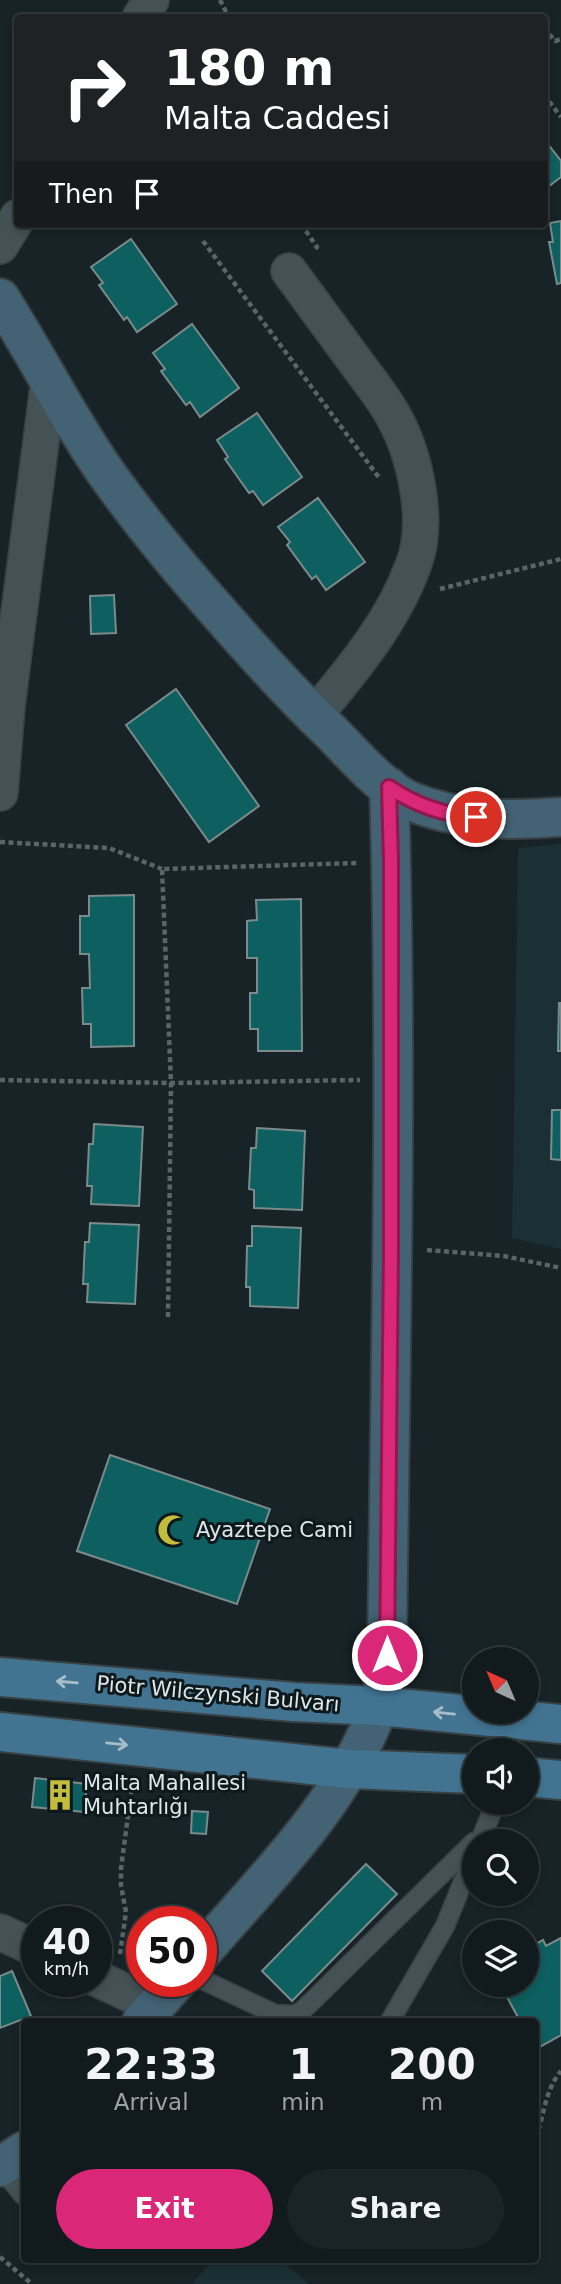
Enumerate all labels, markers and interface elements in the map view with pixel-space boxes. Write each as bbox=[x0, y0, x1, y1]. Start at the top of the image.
text: 180 m bbox=[164, 40, 334, 97]
icon: right bbox=[49, 42, 140, 133]
text: Malta Caddesi bbox=[164, 99, 390, 137]
icon: arrive bbox=[128, 175, 166, 213]
text: Then bbox=[49, 179, 114, 209]
pin bbox=[446, 787, 506, 847]
icon: arrive bbox=[457, 798, 495, 836]
mosque icon: Ayaztepe Cami bbox=[156, 1513, 190, 1547]
place label: Ayaztepe Cami bbox=[196, 1518, 353, 1542]
position arrow bbox=[350, 1618, 424, 1692]
north arrow bbox=[462, 1647, 539, 1724]
map controls bbox=[462, 1647, 539, 1997]
street label: Piotr Wilczynski Bulvarı bbox=[96, 1671, 340, 1717]
one-way arrow bbox=[56, 1675, 78, 1688]
one-way arrow bbox=[434, 1706, 456, 1719]
one-way arrow bbox=[105, 1738, 127, 1751]
button: sound bbox=[462, 1738, 539, 1815]
place label: Malta Mahallesi Muhtarlığı bbox=[83, 1771, 246, 1819]
building icon: Malta Mahallesi Muhtarlığı bbox=[43, 1778, 77, 1812]
button: search bbox=[462, 1829, 539, 1906]
speed limit sign: 50 bbox=[126, 1906, 217, 1997]
button: layers bbox=[462, 1920, 539, 1997]
text: 40 bbox=[42, 1922, 91, 1962]
text: km/h bbox=[44, 1958, 89, 1979]
text: 22:33 bbox=[84, 2040, 218, 2089]
text: 1 bbox=[288, 2040, 318, 2089]
text: 200 bbox=[388, 2040, 476, 2089]
text: Arrival bbox=[114, 2089, 189, 2115]
text: min bbox=[281, 2089, 325, 2115]
text: m bbox=[421, 2089, 443, 2115]
button: Exit bbox=[56, 2169, 273, 2249]
button: Share bbox=[287, 2169, 504, 2249]

